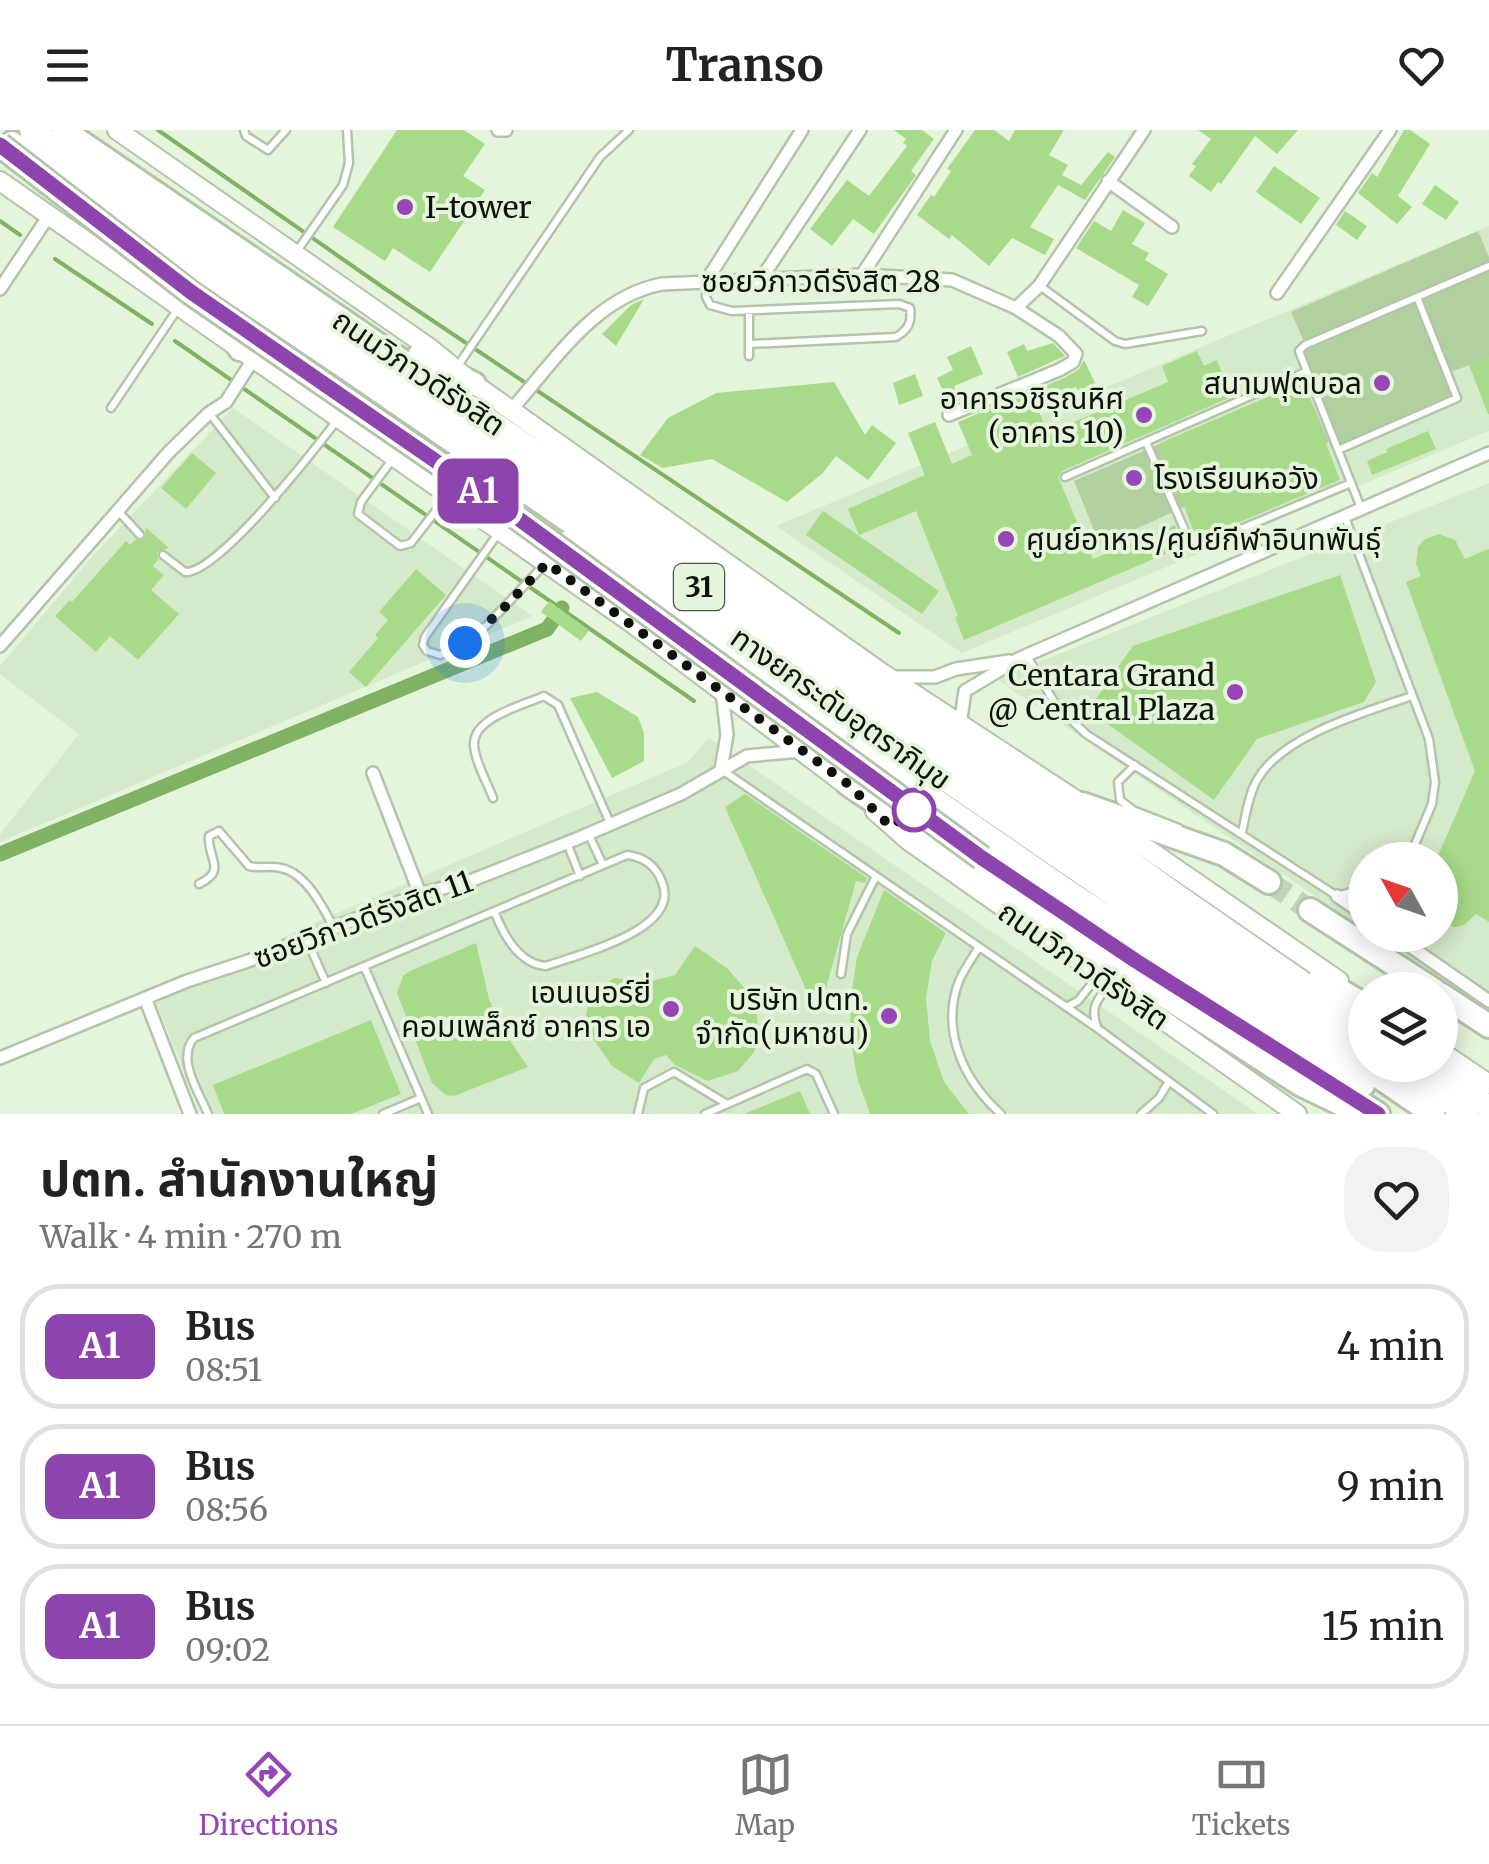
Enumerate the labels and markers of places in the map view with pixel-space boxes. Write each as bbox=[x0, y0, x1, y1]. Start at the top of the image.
place label: I-tower bbox=[425, 188, 532, 226]
marker: I-tower bbox=[394, 196, 416, 218]
place label: สนามฟุตบอล bbox=[1204, 364, 1362, 402]
marker: สนามฟุตบอล bbox=[1371, 372, 1393, 394]
place label: อาคารวชิรุณหิศ (อาคาร 10) bbox=[940, 379, 1124, 451]
marker: อาคารวชิรุณหิศ (อาคาร 10) bbox=[1133, 404, 1155, 426]
place label: โรงเรียนหอวัง bbox=[1154, 459, 1319, 497]
marker: โรงเรียนหอวัง bbox=[1123, 467, 1145, 489]
place label: ศูนย์อาหาร/ศูนย์กีฬาอินทพันธุ์ bbox=[1026, 520, 1382, 558]
marker: ศูนย์อาหาร/ศูนย์กีฬาอินทพันธุ์ bbox=[995, 528, 1017, 550]
place label: Centara Grand @ Central Plaza bbox=[988, 656, 1215, 728]
marker: Centara Grand @ Central Plaza bbox=[1224, 681, 1246, 703]
unlabelled marker bbox=[893, 789, 935, 831]
place label: เอนเนอร์ยี่ คอมเพล็กซ์ อาคาร เอ bbox=[401, 972, 651, 1045]
place label: บริษัท ปตท. จำกัด(มหาชน) bbox=[695, 980, 869, 1052]
marker: เอนเนอร์ยี่ คอมเพล็กซ์ อาคาร เอ bbox=[660, 998, 682, 1020]
marker: บริษัท ปตท. จำกัด(มหาชน) bbox=[878, 1005, 900, 1027]

